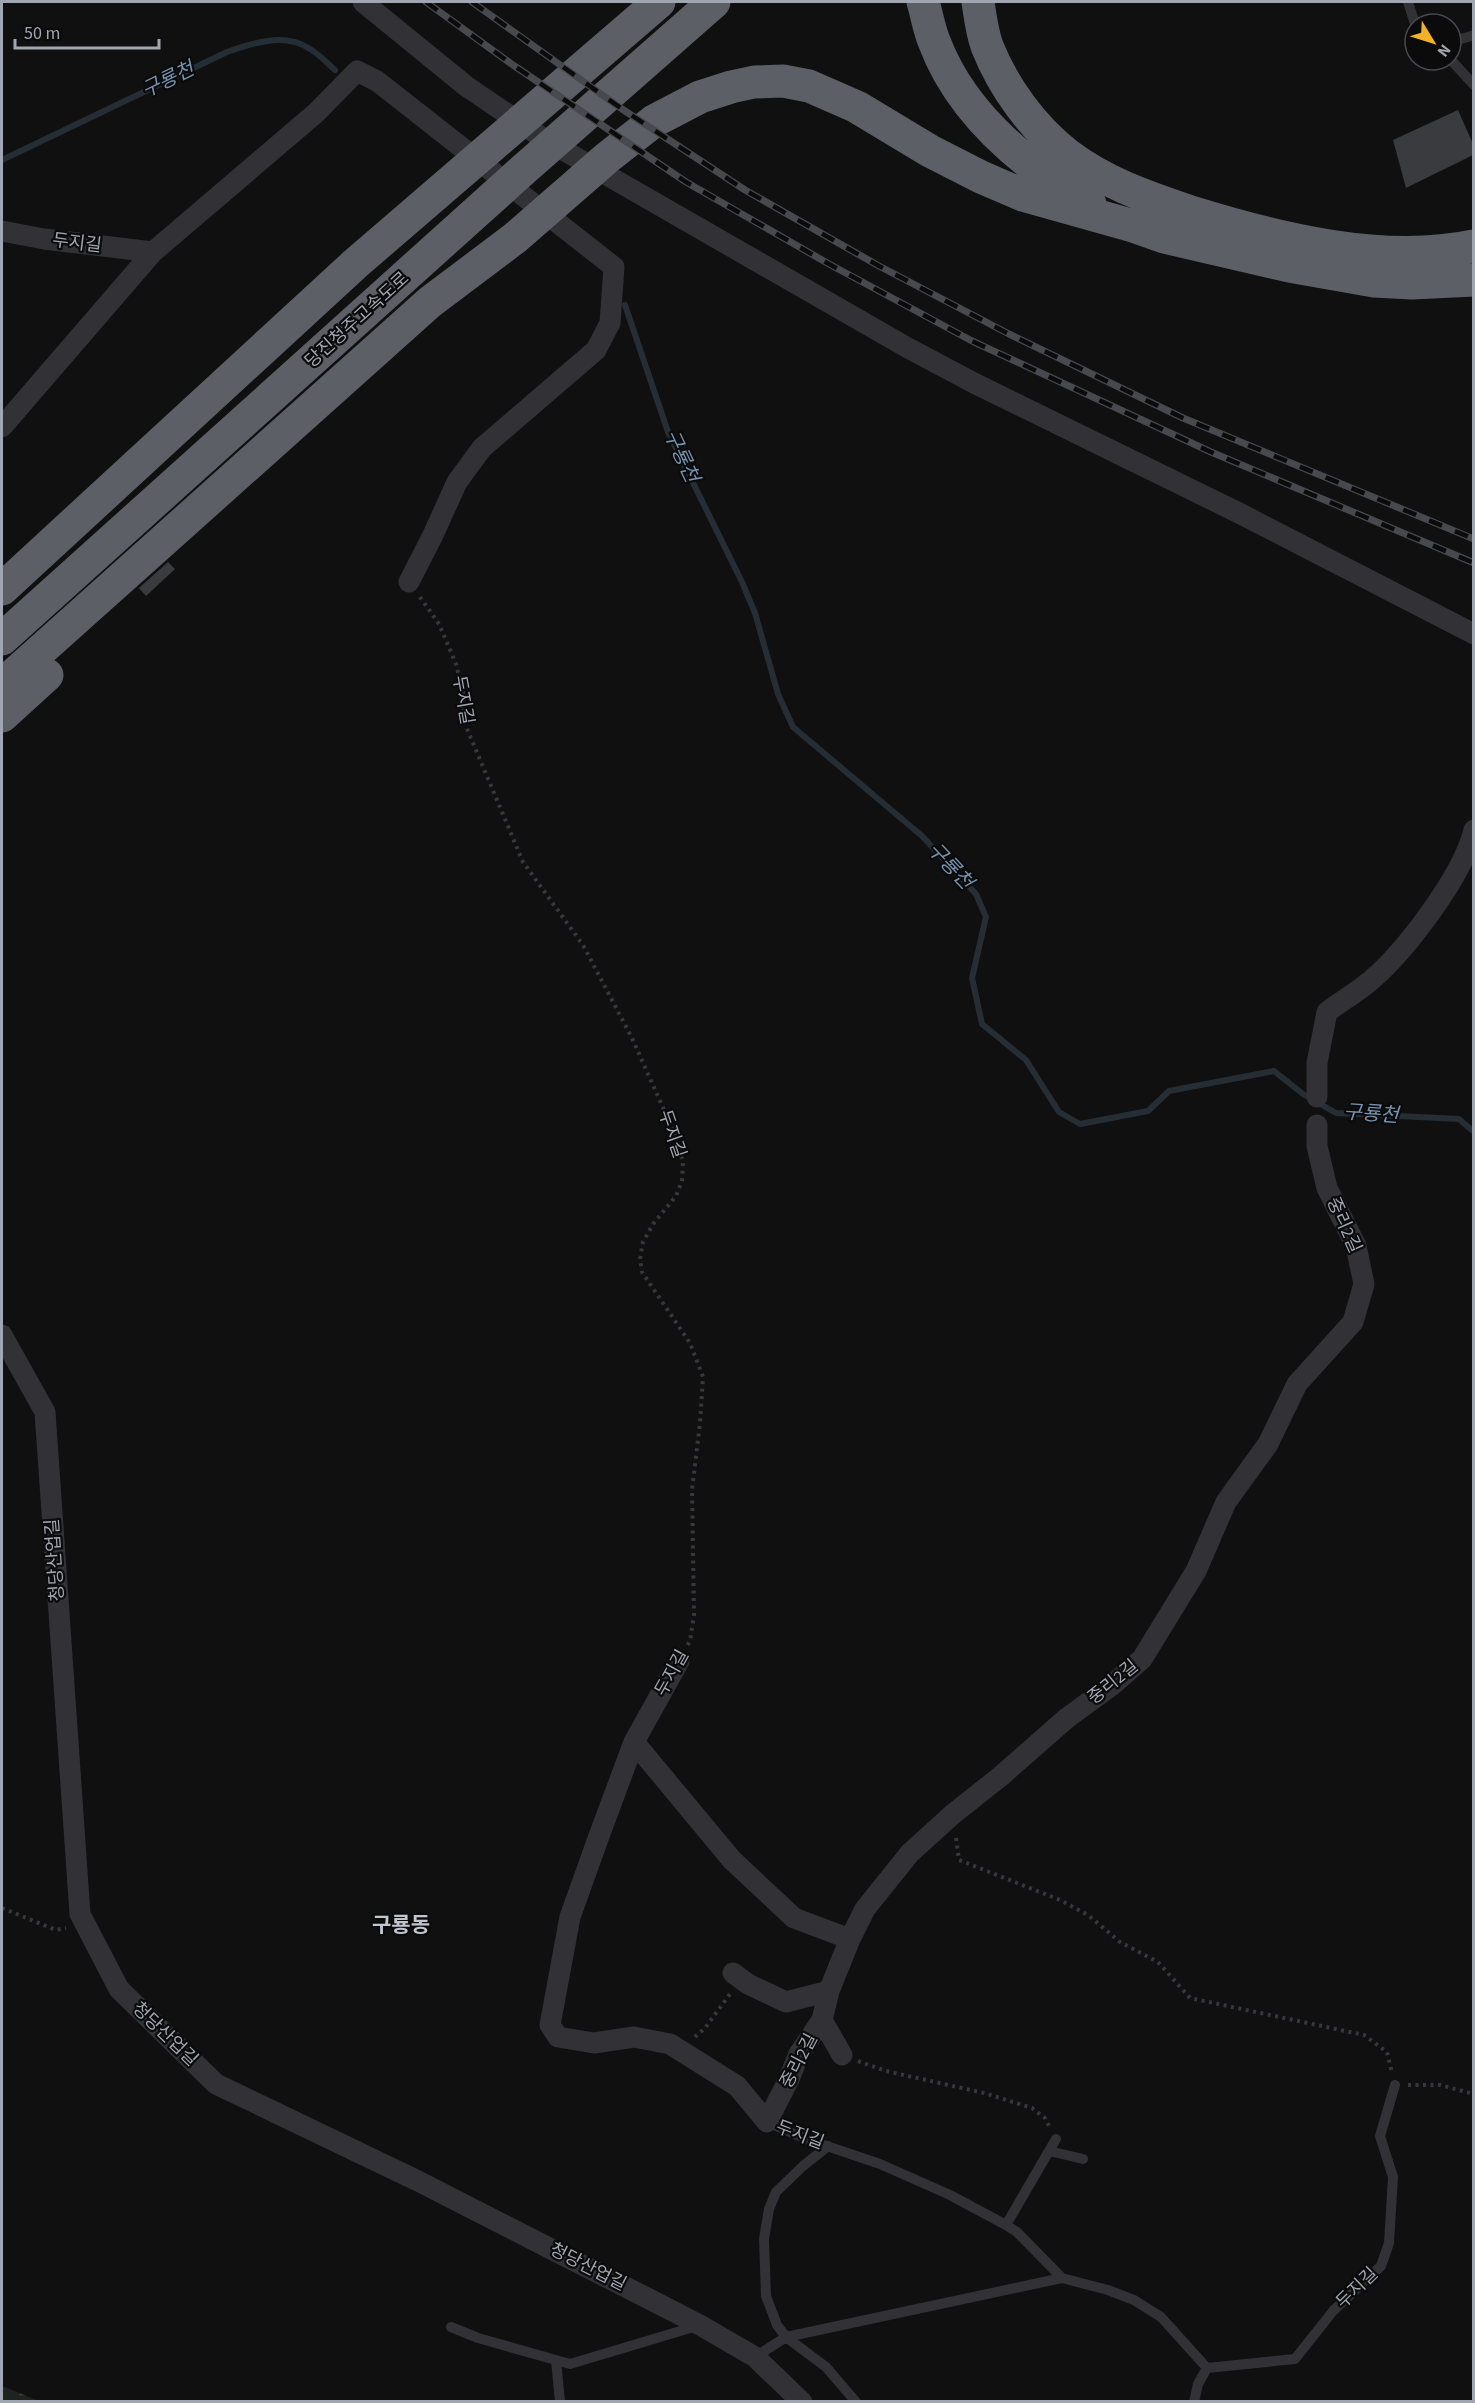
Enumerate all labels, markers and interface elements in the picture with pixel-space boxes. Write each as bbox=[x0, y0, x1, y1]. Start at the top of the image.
scale bar bbox=[15, 12, 159, 50]
north arrow bbox=[1403, 12, 1463, 72]
text: 50 m bbox=[24, 21, 60, 46]
text: N bbox=[1432, 40, 1456, 62]
water label: 구룡천 bbox=[137, 54, 201, 105]
street label: 두지길 bbox=[51, 228, 103, 258]
street label: 당진청주고속도로 bbox=[299, 266, 415, 374]
water label: 구룡천 bbox=[657, 425, 706, 489]
street label: 두지길 bbox=[446, 673, 480, 727]
water label: 구룡천 bbox=[921, 836, 981, 898]
water label: 구룡천 bbox=[1342, 1098, 1402, 1130]
street label: 두지길 bbox=[652, 1106, 692, 1162]
street label: 중리2길 bbox=[1321, 1193, 1367, 1257]
street label: 청당산업길 bbox=[40, 1518, 70, 1602]
street label: 두지길 bbox=[649, 1645, 695, 1701]
street label: 중리2길 bbox=[1082, 1654, 1144, 1710]
district label: 구룡동 bbox=[372, 1910, 430, 1940]
street label: 청당산업길 bbox=[127, 1996, 203, 2072]
street label: 중리2길 bbox=[774, 2029, 824, 2093]
street label: 두지길 bbox=[772, 2114, 828, 2156]
street label: 청당산업길 bbox=[545, 2237, 631, 2297]
street label: 두지길 bbox=[1330, 2262, 1384, 2314]

